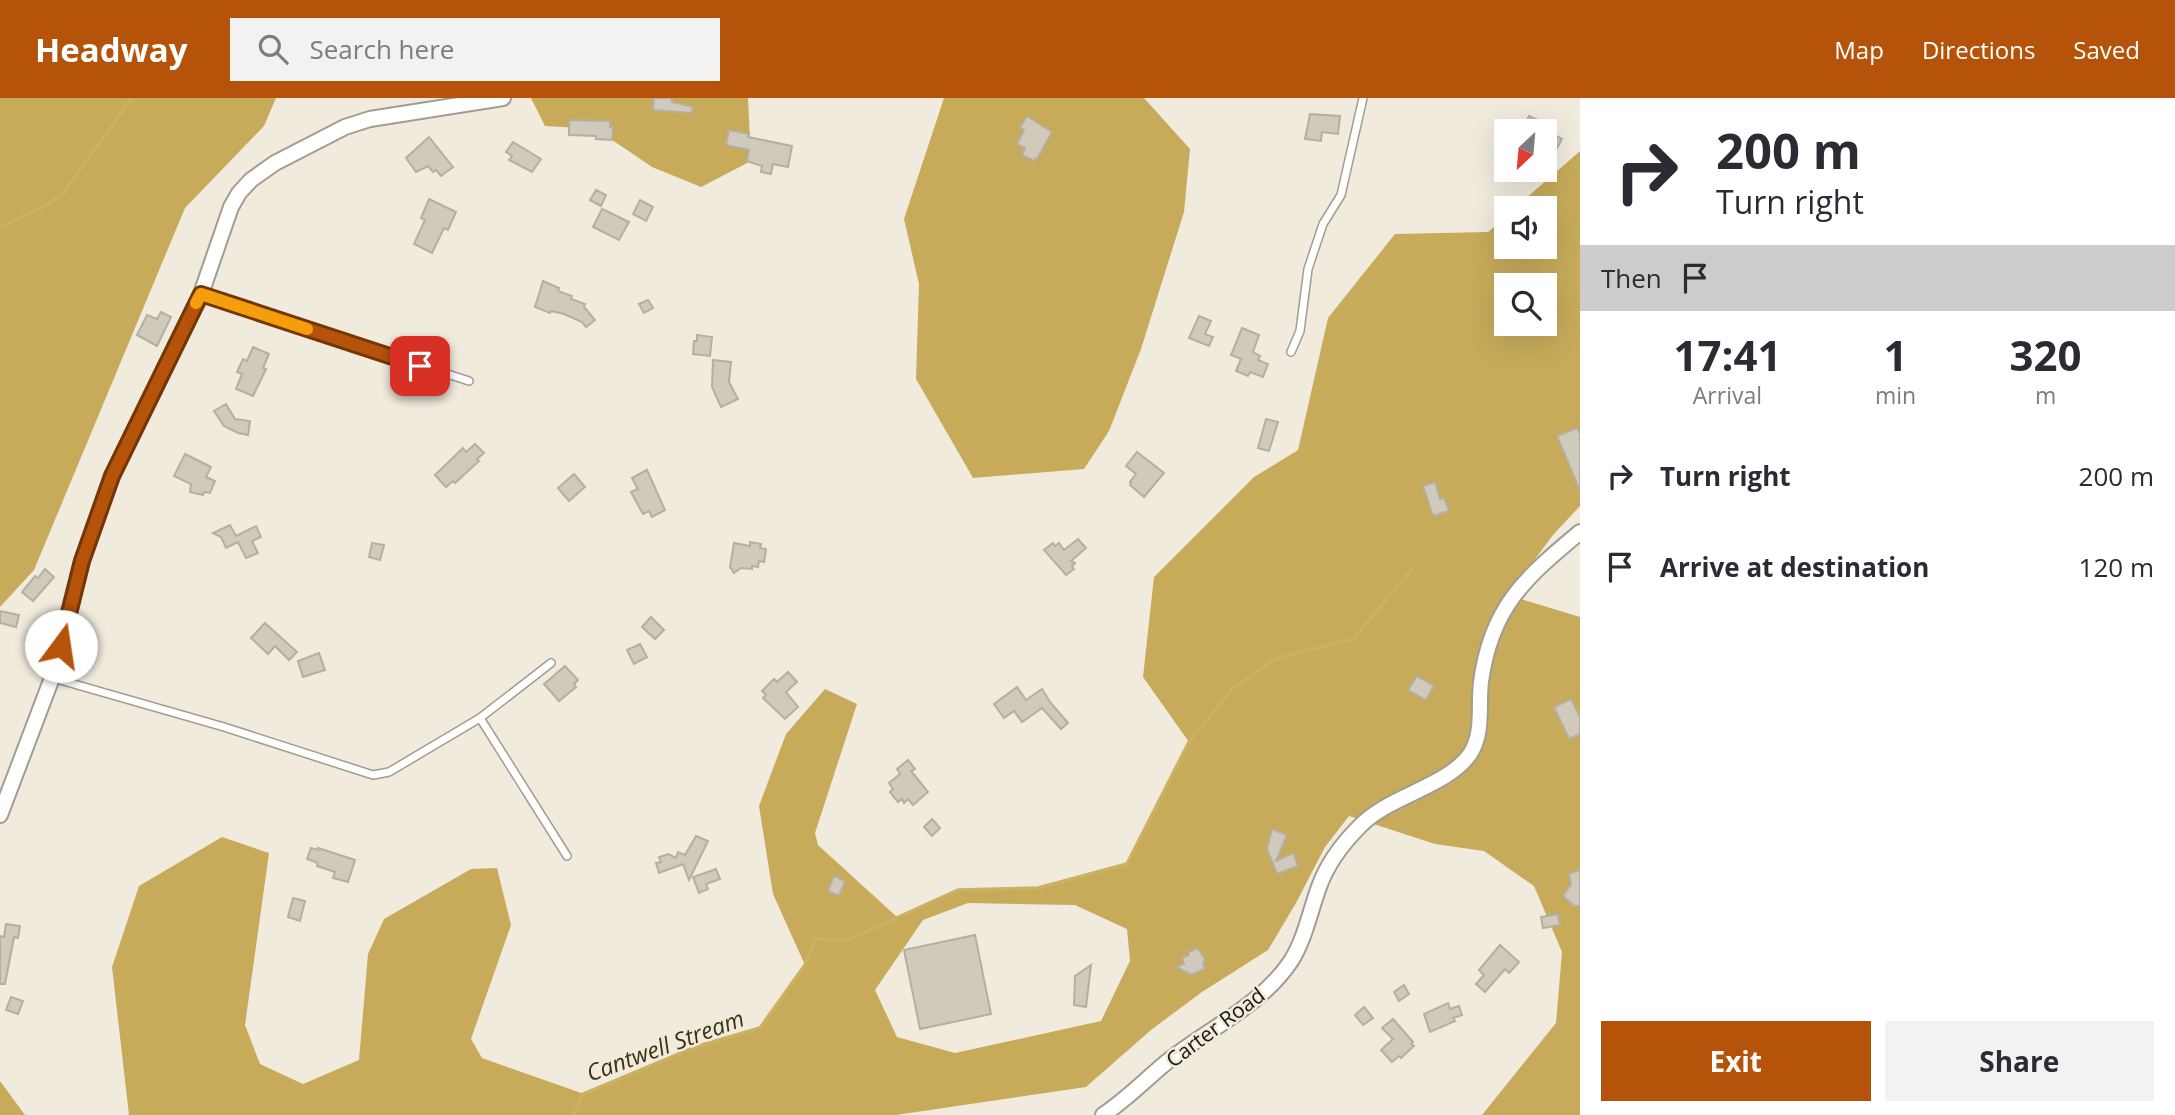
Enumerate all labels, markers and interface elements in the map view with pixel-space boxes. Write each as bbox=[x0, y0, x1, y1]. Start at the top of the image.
search box bbox=[230, 18, 720, 81]
text: Headway bbox=[35, 27, 188, 72]
icon: search bbox=[254, 30, 292, 68]
text: Search here bbox=[310, 31, 454, 67]
text: Map bbox=[1834, 33, 1884, 66]
text: Directions bbox=[1922, 33, 2035, 66]
text: Saved bbox=[2073, 33, 2140, 66]
text: 200 m bbox=[1716, 117, 1861, 183]
north arrow bbox=[1494, 119, 1558, 182]
map controls bbox=[1494, 119, 1557, 336]
icon: right bbox=[1601, 126, 1692, 217]
text: Turn right bbox=[1716, 180, 1864, 223]
button: sound bbox=[1494, 196, 1557, 259]
icon: arrive bbox=[1676, 259, 1714, 297]
text: Then bbox=[1601, 260, 1662, 296]
button: search bbox=[1494, 273, 1557, 336]
text: 17:41 bbox=[1673, 326, 1781, 383]
text: 1 bbox=[1883, 326, 1908, 383]
text: 320 bbox=[2010, 326, 2082, 383]
pin bbox=[390, 336, 450, 396]
icon: arrive bbox=[401, 347, 439, 385]
text: Arrival bbox=[1693, 379, 1762, 411]
text: min bbox=[1875, 379, 1916, 411]
text: m bbox=[2035, 379, 2056, 411]
icon: right bbox=[1601, 457, 1639, 495]
text: Turn right bbox=[1660, 458, 1791, 494]
text: 200 m bbox=[2079, 458, 2154, 494]
icon: arrive bbox=[1601, 548, 1639, 586]
text: Arrive at destination bbox=[1660, 549, 1929, 585]
text: 120 m bbox=[2079, 549, 2154, 585]
position arrow bbox=[24, 609, 98, 683]
street label: Carter Road bbox=[1160, 981, 1270, 1073]
water label: Cantwell Stream bbox=[582, 1002, 748, 1088]
button: Exit bbox=[1601, 1021, 1871, 1101]
button: Share bbox=[1885, 1021, 2154, 1101]

